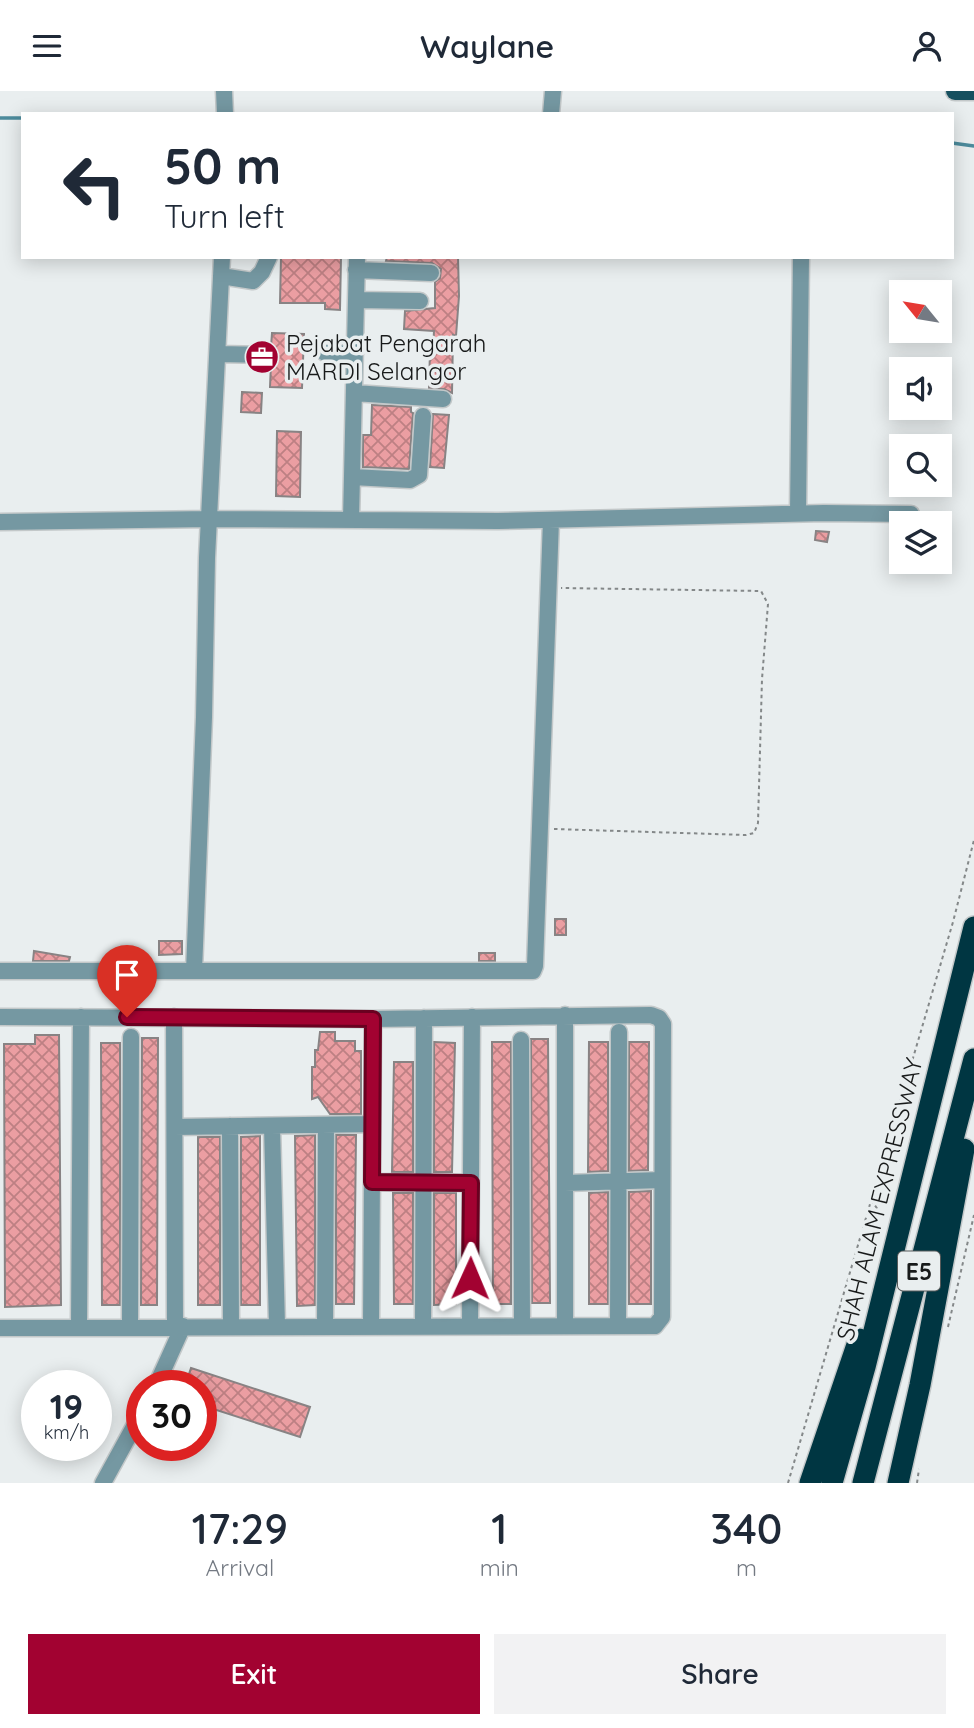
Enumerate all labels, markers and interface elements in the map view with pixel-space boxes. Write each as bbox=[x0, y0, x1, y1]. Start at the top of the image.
text: Waylane bbox=[420, 26, 554, 66]
icon: menu bbox=[28, 27, 66, 65]
icon: person bbox=[908, 27, 946, 65]
text: 50 m bbox=[164, 135, 281, 196]
icon: left bbox=[49, 140, 140, 231]
text: Turn left bbox=[164, 196, 285, 236]
north arrow bbox=[889, 280, 952, 343]
map controls bbox=[889, 280, 952, 574]
place label: Pejabat Pengarah MARDI Selangor bbox=[286, 328, 486, 386]
office icon: Pejabat Pengarah MARDI Selangor bbox=[243, 338, 281, 376]
button: sound bbox=[889, 357, 952, 420]
button: search bbox=[889, 434, 952, 497]
button: layers bbox=[889, 511, 952, 574]
pin bbox=[97, 945, 157, 1017]
icon: arrive bbox=[108, 956, 146, 994]
street label: SHAH ALAM EXPRESSWAY bbox=[829, 1055, 929, 1343]
position arrow bbox=[433, 1241, 507, 1315]
road number: E5 bbox=[898, 1252, 940, 1291]
speed limit sign: 30 bbox=[126, 1370, 217, 1461]
text: 19 bbox=[50, 1384, 83, 1428]
text: km/h bbox=[44, 1421, 89, 1444]
text: 17:29 bbox=[192, 1502, 288, 1555]
text: 1 bbox=[491, 1502, 507, 1555]
text: 340 bbox=[711, 1502, 782, 1555]
text: Arrival bbox=[205, 1553, 274, 1582]
text: min bbox=[480, 1553, 519, 1582]
text: m bbox=[736, 1553, 757, 1582]
button: Exit bbox=[28, 1634, 480, 1714]
button: Share bbox=[494, 1634, 946, 1714]

